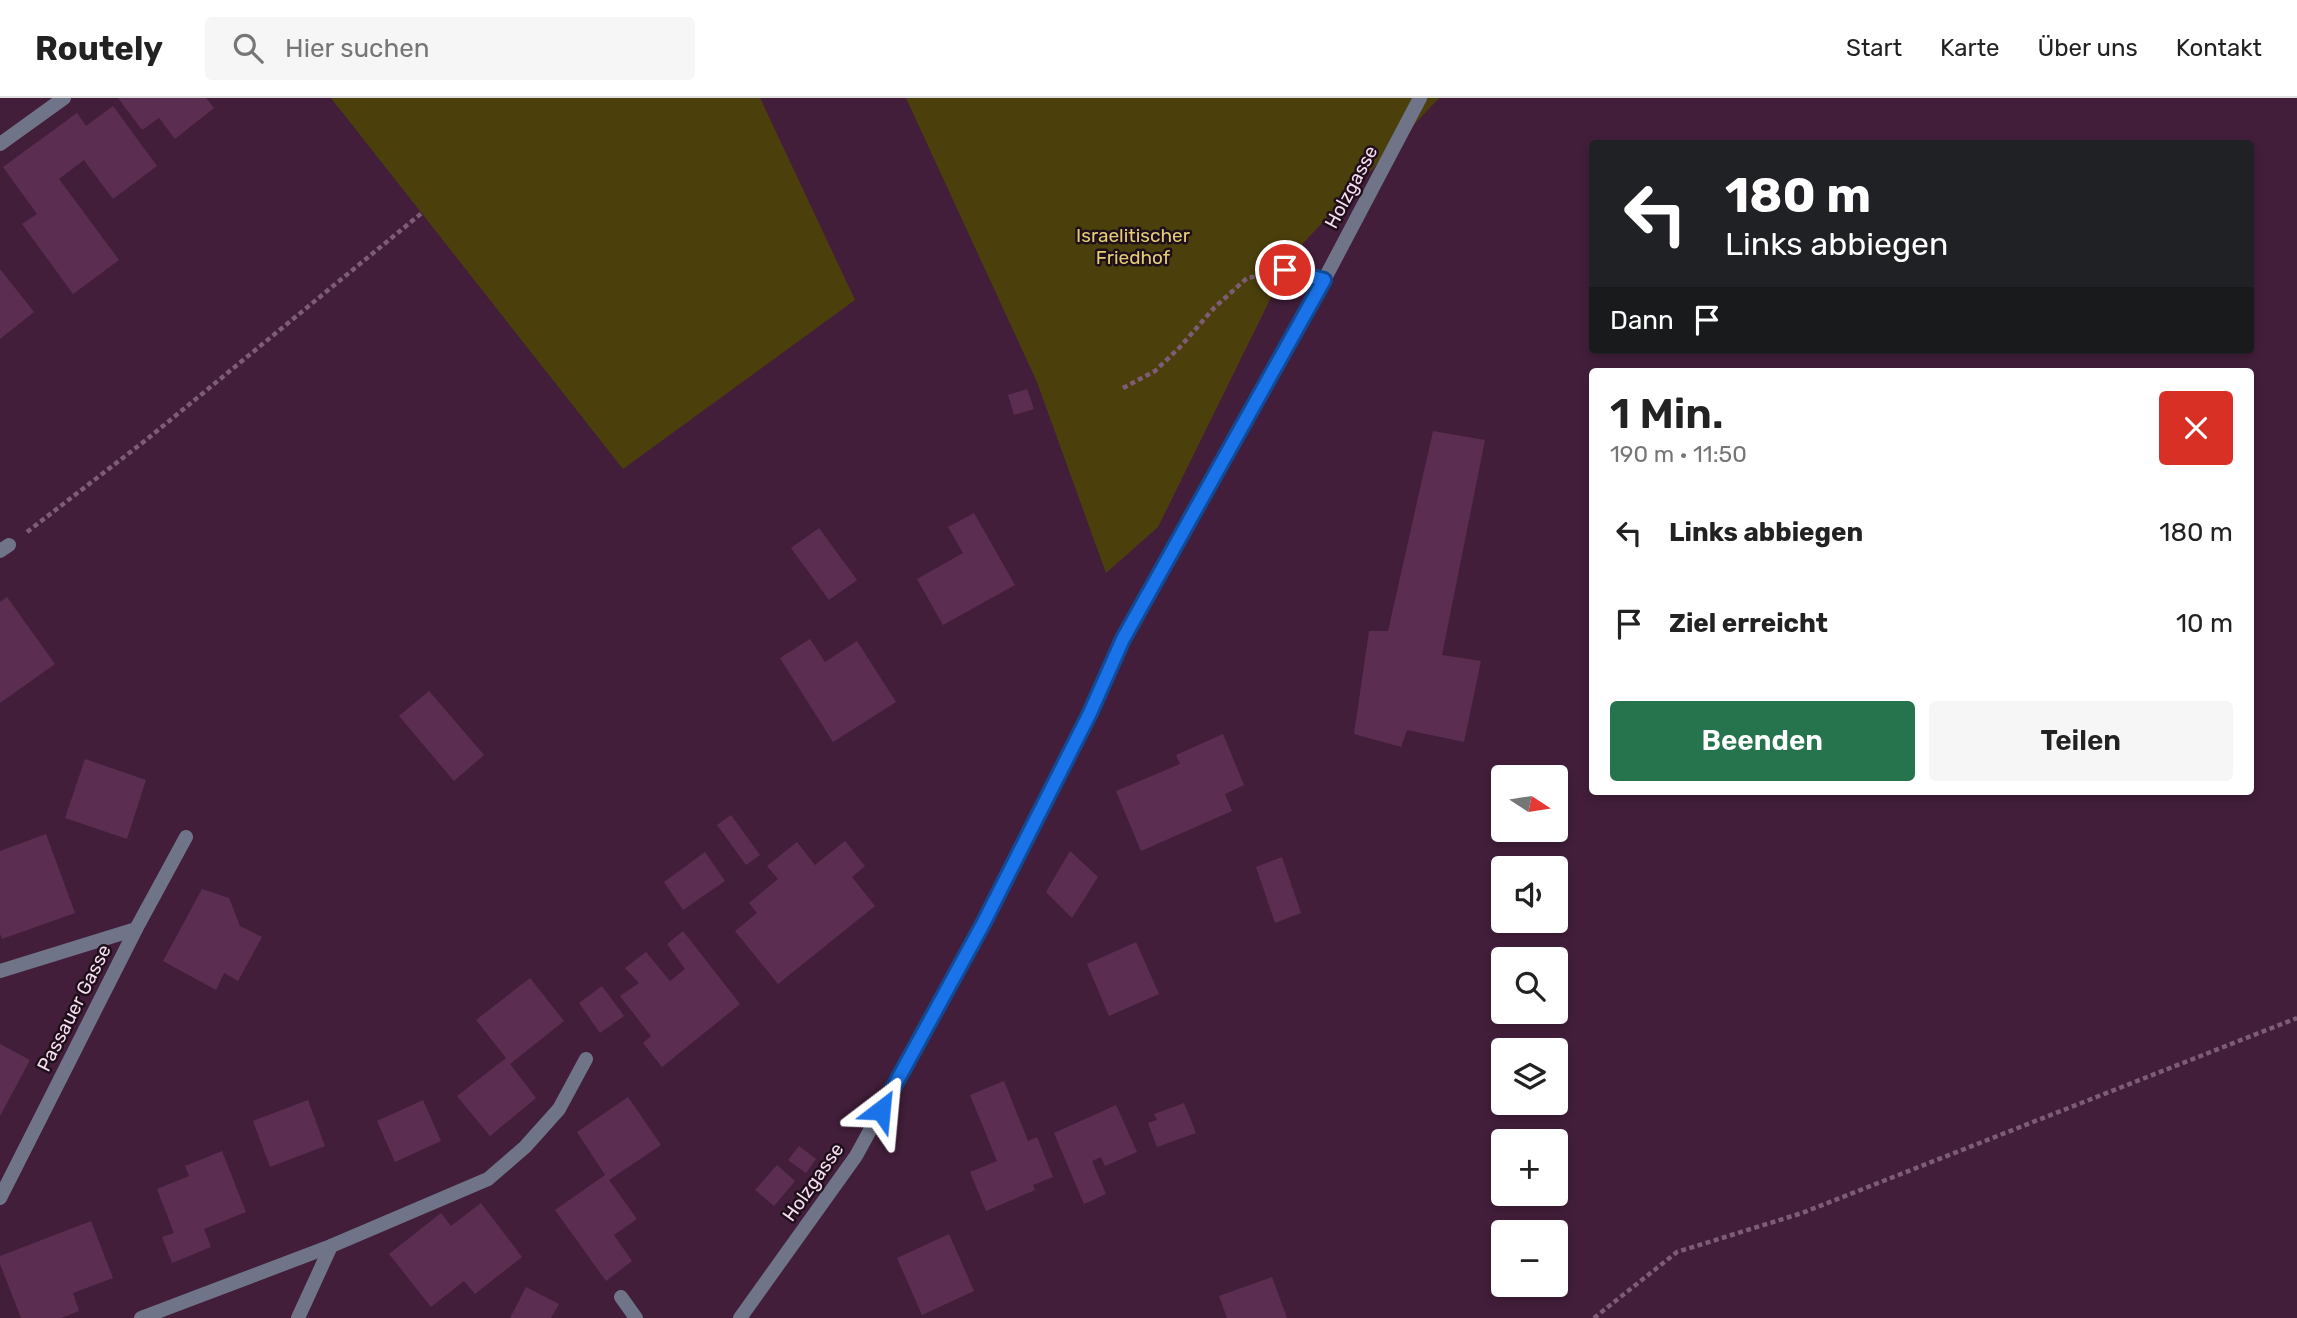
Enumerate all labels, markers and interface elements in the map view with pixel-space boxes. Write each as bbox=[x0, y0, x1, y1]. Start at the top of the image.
search box bbox=[205, 17, 695, 80]
text: Routely bbox=[35, 29, 163, 68]
icon: search bbox=[229, 29, 267, 67]
text: Hier suchen bbox=[285, 33, 430, 64]
text: Start bbox=[1846, 34, 1902, 62]
text: Karte bbox=[1940, 34, 2000, 62]
text: Über uns bbox=[2038, 34, 2138, 62]
text: Kontakt bbox=[2176, 34, 2262, 62]
street label: Holzgasse bbox=[1320, 142, 1382, 232]
text: 180 m bbox=[1725, 166, 1871, 224]
icon: left bbox=[1610, 168, 1701, 259]
park label: Israelitischer Friedhof bbox=[1076, 224, 1191, 269]
text: Links abbiegen bbox=[1725, 225, 1948, 263]
pin bbox=[1255, 240, 1315, 300]
icon: arrive bbox=[1266, 251, 1304, 289]
icon: arrive bbox=[1688, 301, 1726, 339]
text: Dann bbox=[1610, 305, 1674, 336]
text: 1 Min. bbox=[1610, 389, 1723, 439]
button: close bbox=[2159, 391, 2233, 465]
text: 190 m · 11:50 bbox=[1610, 440, 1747, 468]
icon: left bbox=[1610, 514, 1648, 552]
text: Links abbiegen bbox=[1669, 517, 1863, 548]
text: 180 m bbox=[2159, 517, 2233, 548]
icon: arrive bbox=[1610, 605, 1648, 643]
text: Ziel erreicht bbox=[1669, 608, 1828, 639]
text: 10 m bbox=[2176, 608, 2233, 639]
button: Beenden bbox=[1610, 701, 1915, 781]
button: Teilen bbox=[1929, 701, 2233, 781]
north arrow bbox=[1491, 765, 1568, 842]
map controls bbox=[1491, 765, 1568, 1297]
button: sound bbox=[1491, 856, 1568, 933]
street label: Passauer Gasse bbox=[32, 941, 116, 1075]
button: search bbox=[1491, 947, 1568, 1024]
button: layers bbox=[1491, 1038, 1568, 1115]
position arrow bbox=[844, 1073, 918, 1147]
button: + bbox=[1491, 1129, 1568, 1206]
street label: Holzgasse bbox=[778, 1138, 848, 1226]
button: − bbox=[1491, 1220, 1568, 1297]

